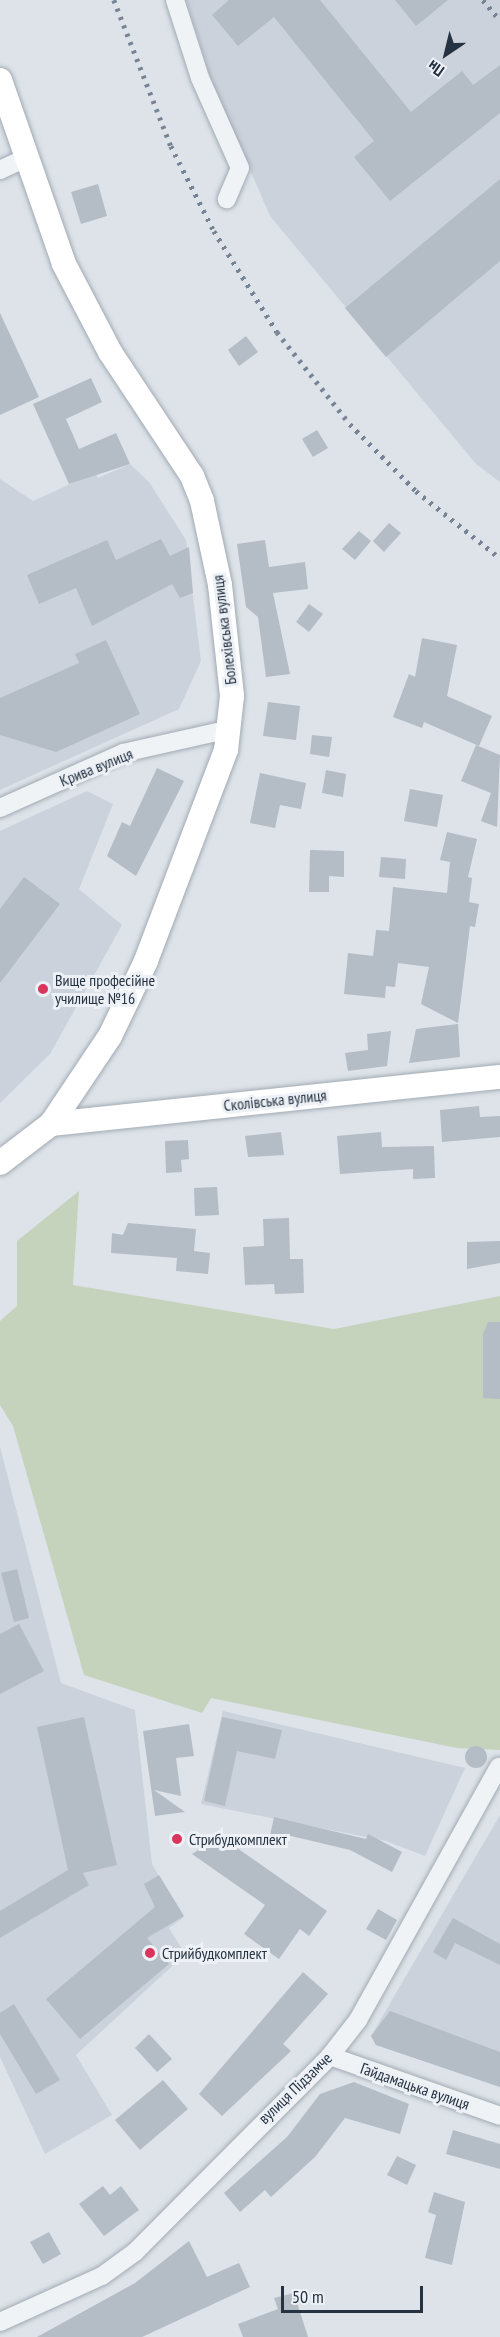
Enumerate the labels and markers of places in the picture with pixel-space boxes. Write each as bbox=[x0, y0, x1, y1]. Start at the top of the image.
place label: Вище професійне училище №16 bbox=[55, 970, 155, 1008]
marker: Вище професійне училище №16 bbox=[36, 982, 50, 996]
place label: Стрибудкомплект bbox=[189, 1829, 287, 1849]
marker: Стрибудкомплект bbox=[170, 1832, 184, 1846]
place label: Стрийбудкомплект bbox=[162, 1943, 267, 1963]
marker: Стрийбудкомплект bbox=[143, 1946, 157, 1960]

